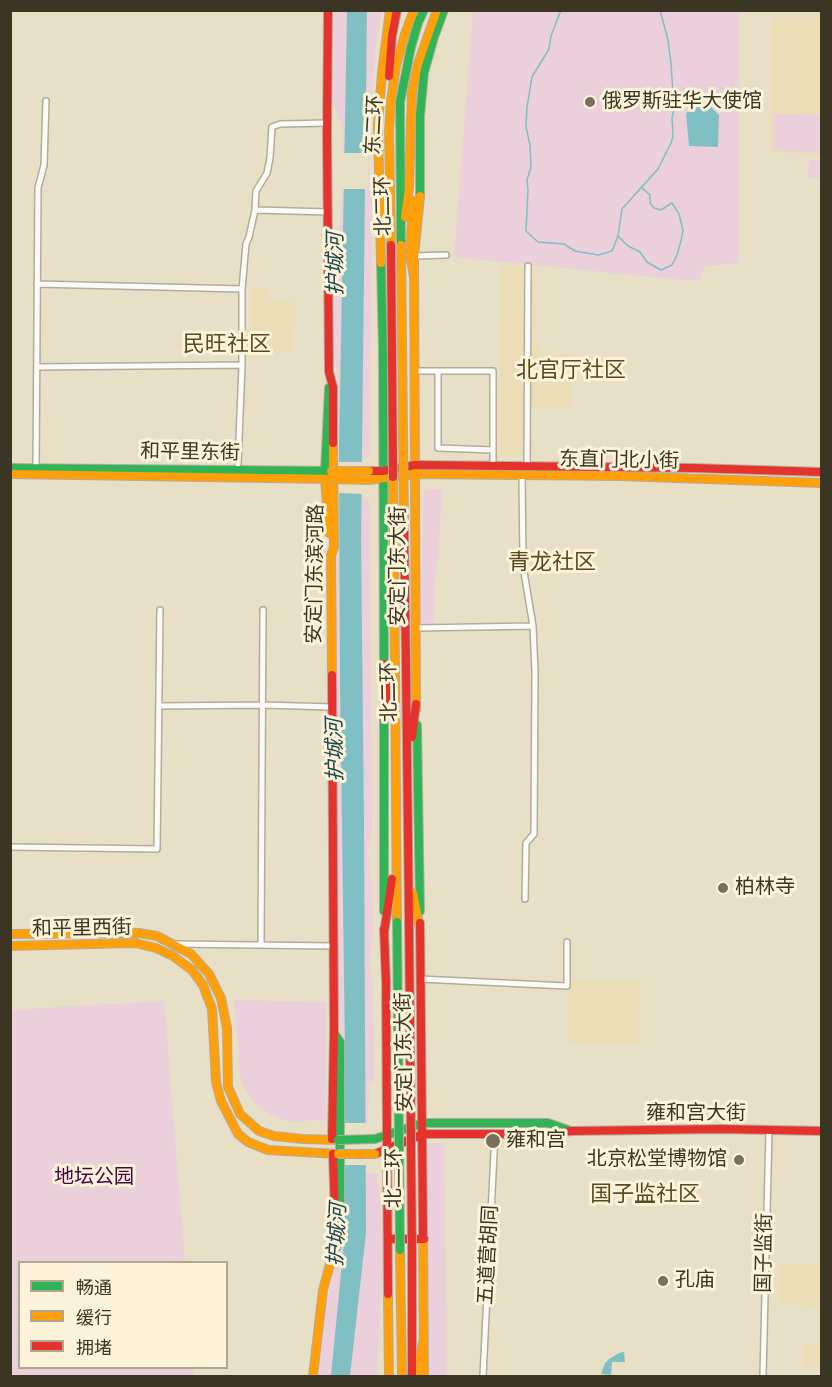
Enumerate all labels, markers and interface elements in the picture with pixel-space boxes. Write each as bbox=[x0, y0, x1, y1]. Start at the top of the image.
place label: 俄罗斯驻华大使馆 bbox=[602, 90, 762, 114]
street label: 东二环 bbox=[361, 94, 389, 156]
marker: 俄罗斯驻华大使馆 bbox=[583, 95, 597, 109]
street label: 北二环 bbox=[371, 176, 397, 236]
water label: 护城河 bbox=[323, 233, 349, 295]
district label: 民旺社区 bbox=[183, 332, 271, 358]
district label: 北官厅社区 bbox=[516, 358, 626, 384]
street label: 和平里东街 bbox=[140, 440, 240, 466]
street label: 东直门北小街 bbox=[559, 448, 679, 474]
street label: 安定门东滨河路 bbox=[303, 504, 329, 644]
street label: 安定门东大街 bbox=[387, 506, 411, 626]
district label: 青龙社区 bbox=[508, 550, 596, 576]
street label: 北二环 bbox=[377, 662, 403, 722]
water label: 护城河 bbox=[323, 718, 349, 782]
place label: 柏林寺 bbox=[735, 876, 795, 900]
marker: 柏林寺 bbox=[716, 881, 730, 895]
street label: 和平里西街 bbox=[32, 916, 132, 942]
street label: 安定门东大街 bbox=[392, 992, 418, 1112]
street label: 雍和宫大街 bbox=[646, 1102, 746, 1126]
place label: 雍和宫 bbox=[506, 1129, 566, 1153]
marker: 雍和宫 bbox=[484, 1132, 502, 1150]
street label: 北二环 bbox=[383, 1148, 407, 1208]
place label: 北京松堂博物馆 bbox=[587, 1148, 727, 1172]
marker: 北京松堂博物馆 bbox=[732, 1153, 746, 1167]
park label: 地坛公园 bbox=[54, 1166, 134, 1190]
district label: 国子监社区 bbox=[590, 1182, 700, 1208]
water label: 护城河 bbox=[324, 1203, 352, 1267]
street label: 五道营胡同 bbox=[474, 1204, 504, 1306]
street label: 国子监街 bbox=[752, 1213, 778, 1293]
legend bbox=[18, 1261, 228, 1369]
place label: 孔庙 bbox=[675, 1269, 715, 1293]
marker: 孔庙 bbox=[656, 1274, 670, 1288]
text: 畅通 bbox=[76, 1276, 112, 1300]
text: 缓行 bbox=[76, 1306, 112, 1330]
text: 拥堵 bbox=[76, 1336, 112, 1360]

